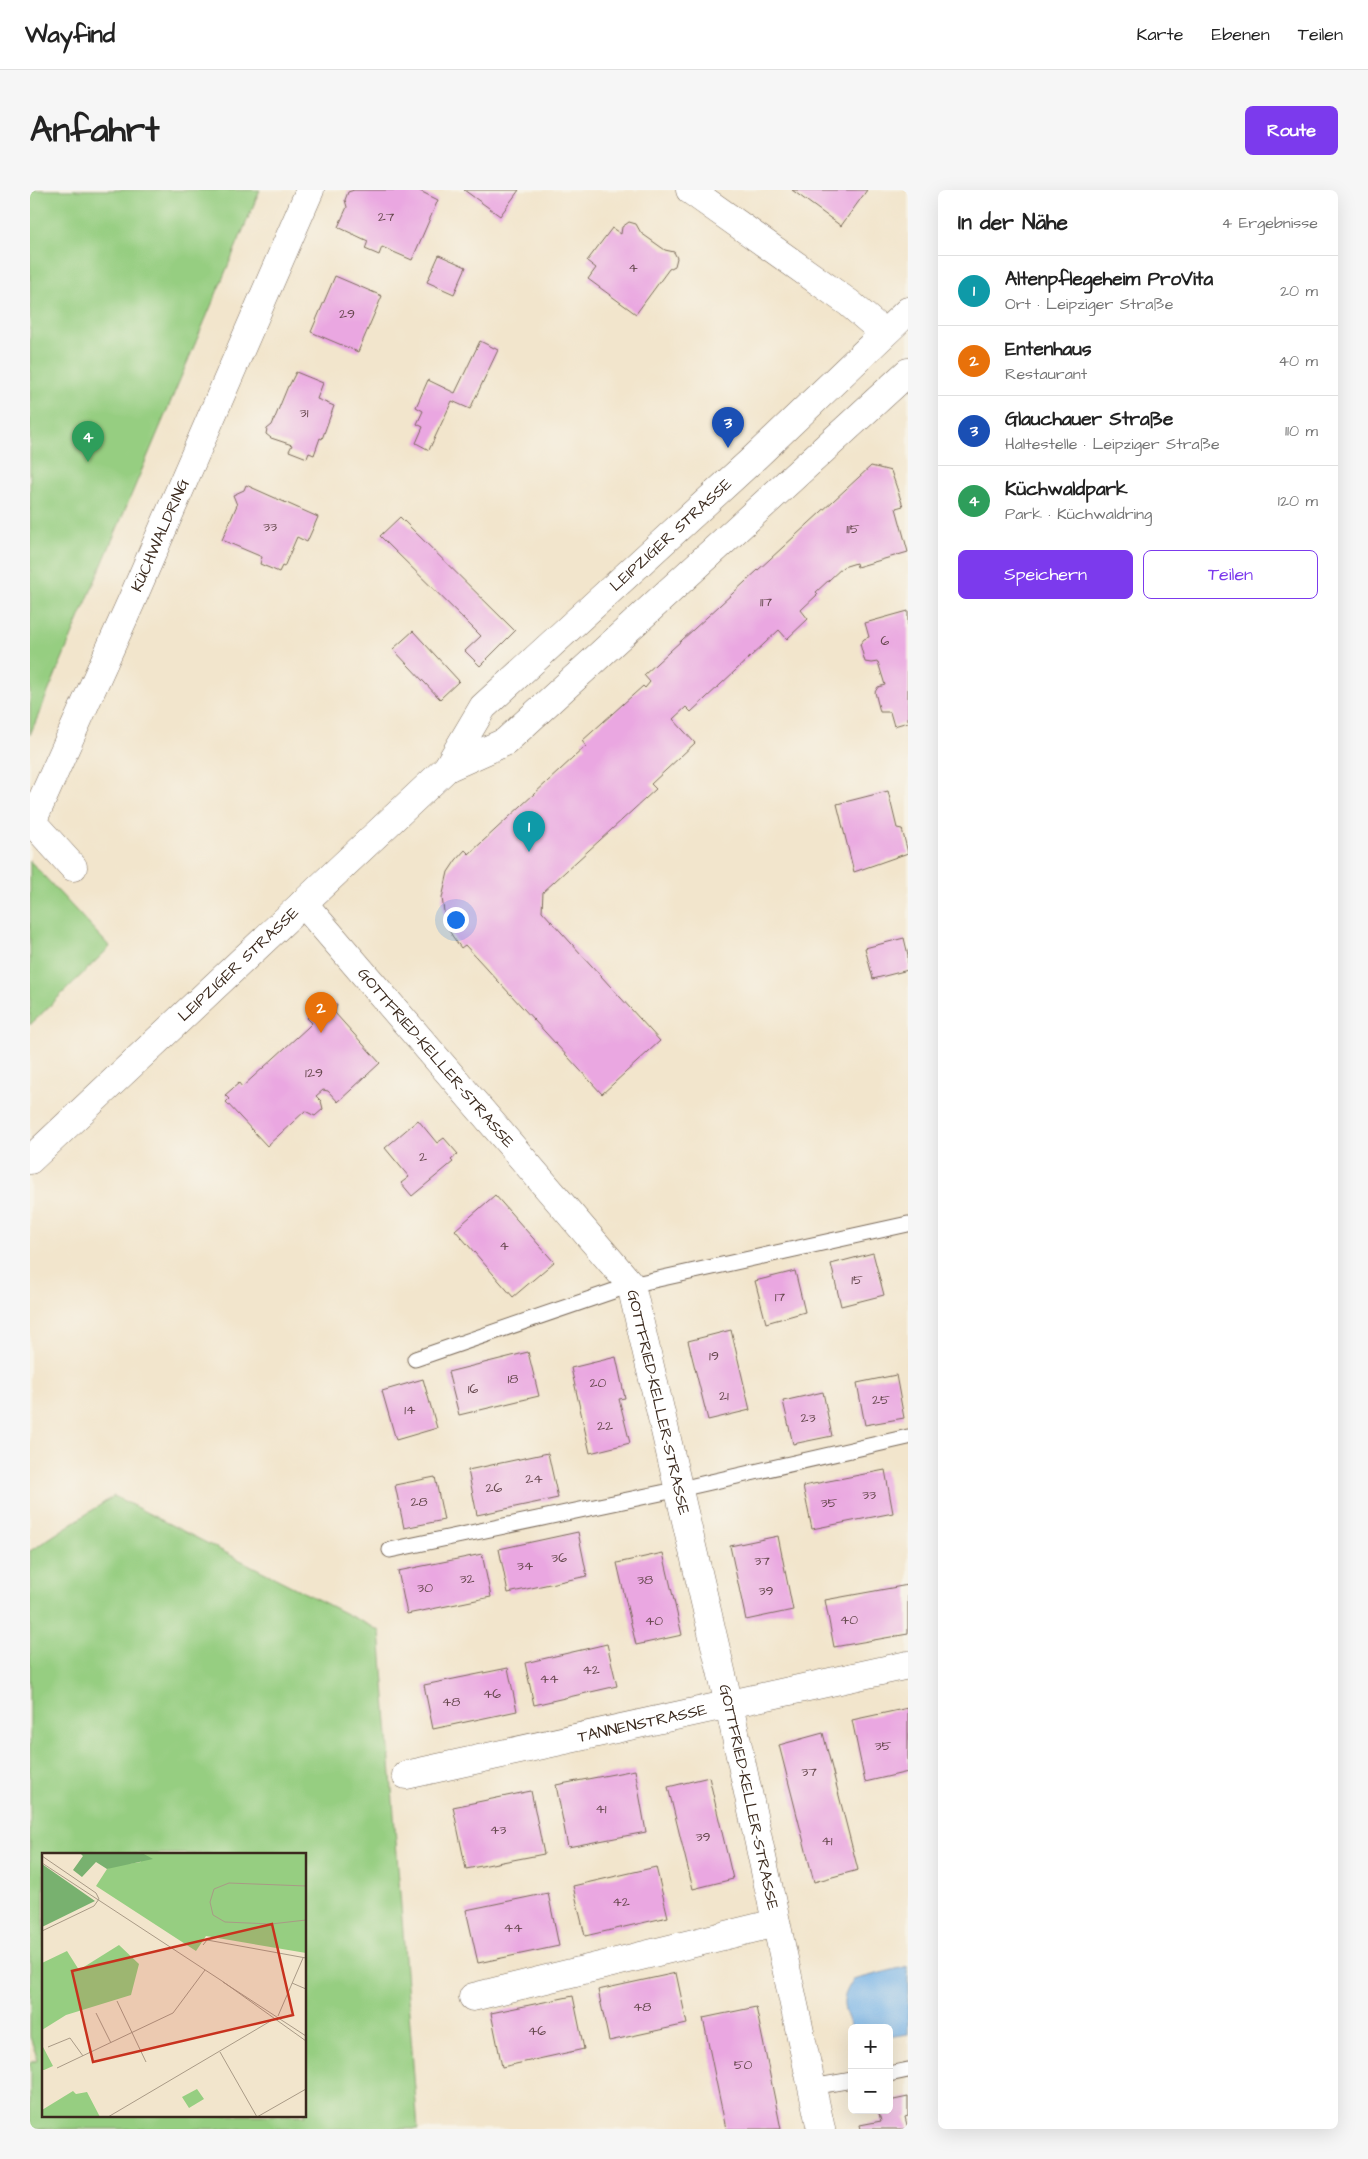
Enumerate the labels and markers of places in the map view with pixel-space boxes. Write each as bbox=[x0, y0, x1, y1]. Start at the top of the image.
pin: 3 bbox=[712, 407, 744, 448]
pin: 4 bbox=[72, 421, 104, 462]
pin: 1 bbox=[513, 811, 545, 852]
pin: 2 bbox=[305, 992, 337, 1033]

